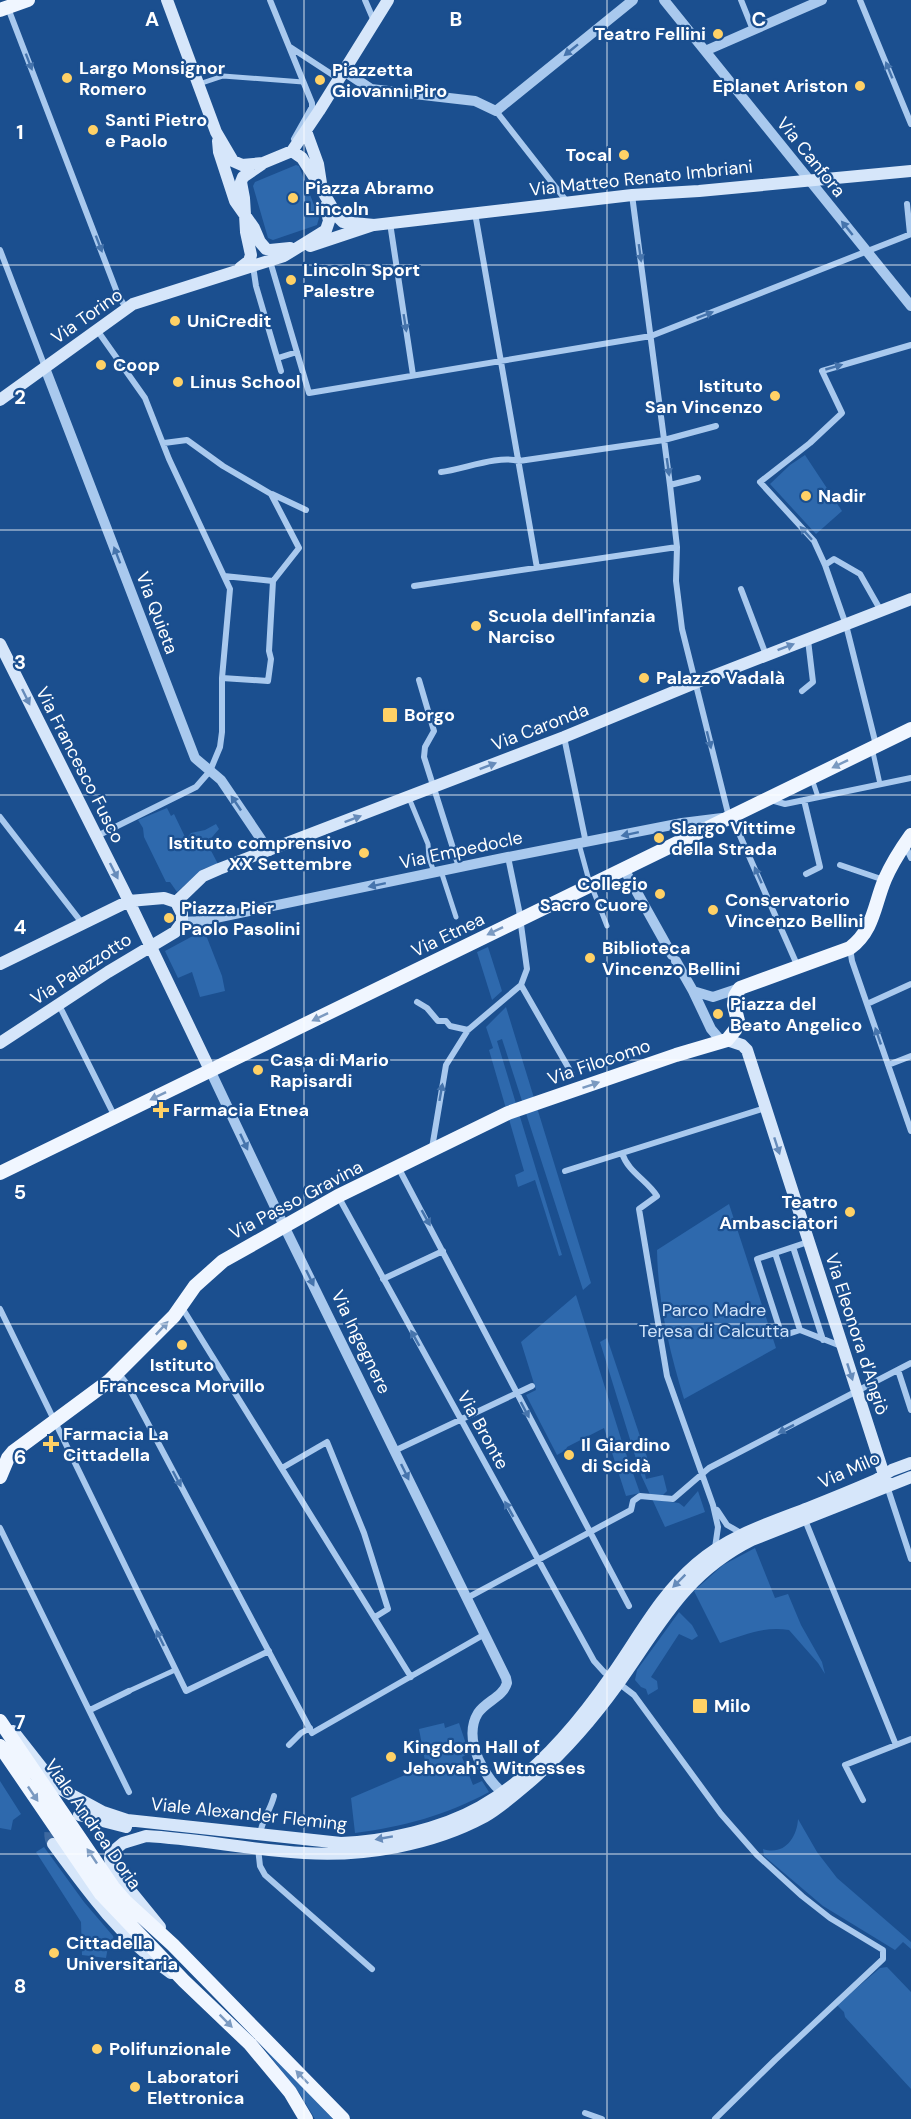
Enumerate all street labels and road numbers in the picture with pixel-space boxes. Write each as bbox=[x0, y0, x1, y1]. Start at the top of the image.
street label: Via Canfora bbox=[771, 112, 851, 202]
street label: Via Matteo Renato Imbriani bbox=[528, 154, 754, 202]
street label: Via Torino bbox=[46, 283, 128, 349]
street label: Via Quieta bbox=[130, 568, 184, 658]
street label: Via Francesco Fusco bbox=[30, 683, 130, 847]
street label: Via Caronda bbox=[488, 698, 592, 756]
street label: Via Empedocle bbox=[397, 825, 525, 875]
street label: Via Etnea bbox=[407, 907, 489, 963]
street label: Via Palazzotto bbox=[26, 927, 136, 1011]
street label: Via Filocomo bbox=[544, 1033, 654, 1091]
street label: Via Passo Gravina bbox=[225, 1155, 367, 1245]
street label: Via Eleonora d'Angiò bbox=[820, 1250, 894, 1418]
street label: Via Ingegnere bbox=[326, 1286, 396, 1398]
street label: Via Bronte bbox=[452, 1387, 514, 1473]
street label: Via Milo bbox=[814, 1446, 884, 1494]
street label: Viale Andrea Doria bbox=[39, 1754, 147, 1894]
street label: Viale Alexander Fleming bbox=[150, 1792, 348, 1836]

